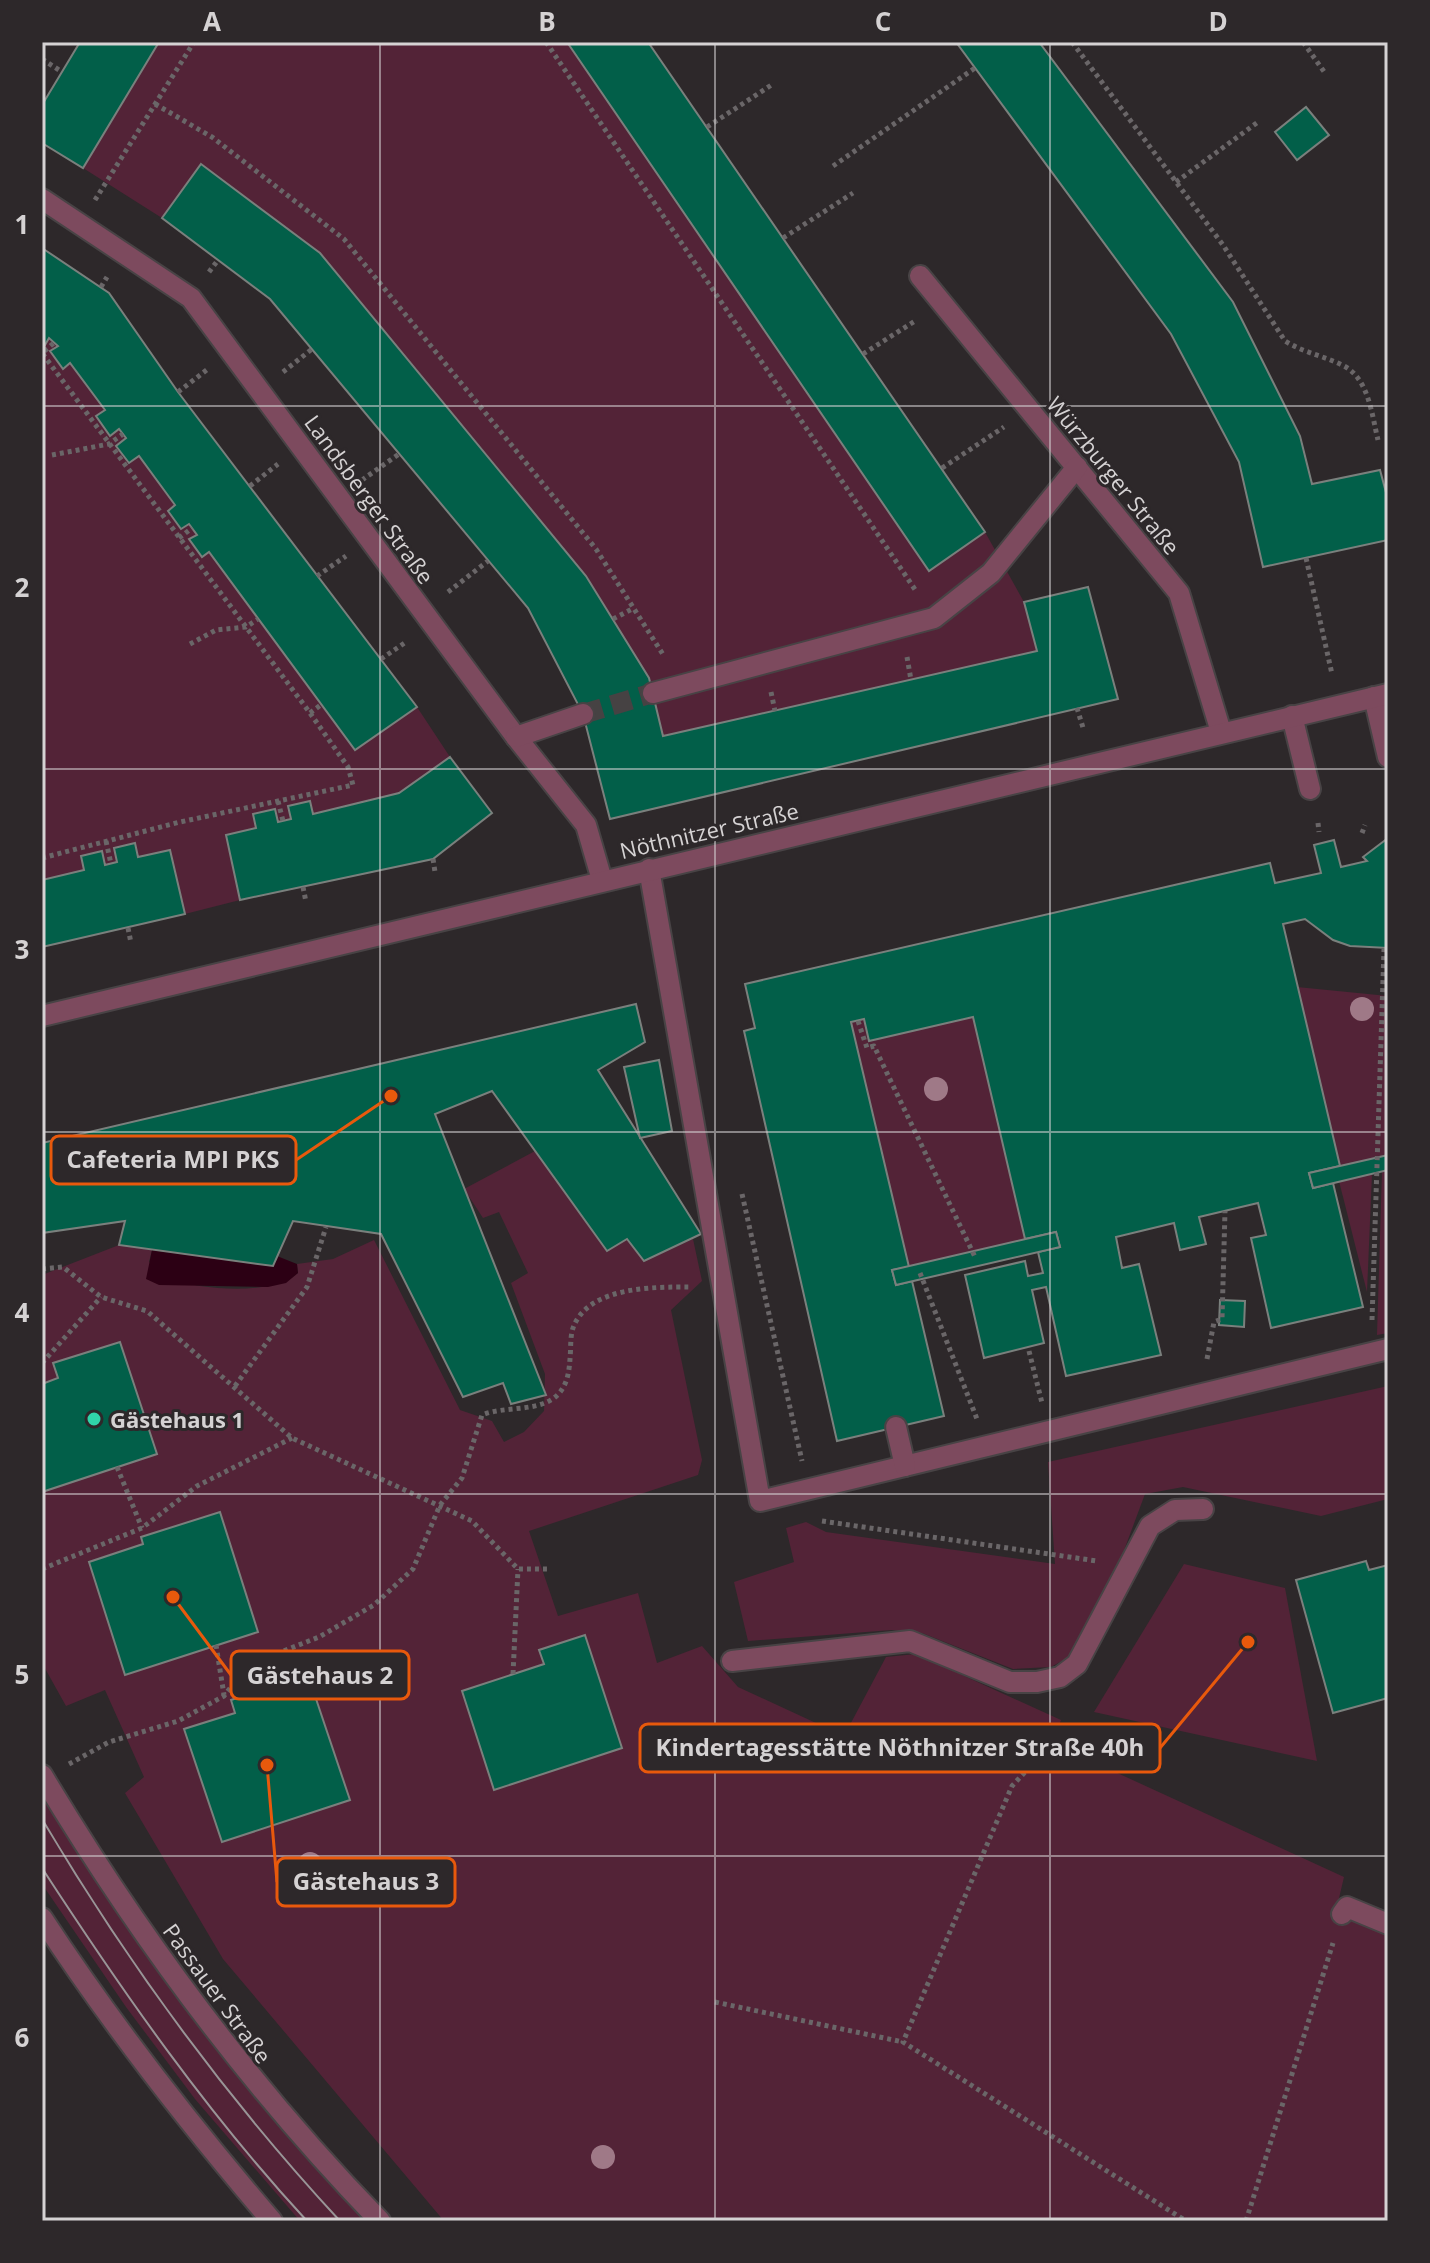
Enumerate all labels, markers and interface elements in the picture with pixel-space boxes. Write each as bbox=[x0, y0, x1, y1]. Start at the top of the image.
text: A bbox=[203, 3, 221, 39]
text: B bbox=[538, 3, 556, 39]
text: C bbox=[875, 3, 891, 39]
text: D bbox=[1208, 3, 1228, 39]
text: 1 bbox=[15, 206, 29, 242]
street label: Würzburger Straße bbox=[1041, 390, 1187, 560]
street label: Landsberger Straße bbox=[298, 408, 442, 590]
text: 2 bbox=[15, 569, 30, 605]
street label: Nöthnitzer Straße bbox=[617, 795, 801, 865]
text: 3 bbox=[15, 931, 29, 967]
callout: Cafeteria MPI PKS bbox=[51, 1136, 296, 1184]
text: Cafeteria MPI PKS bbox=[67, 1142, 279, 1175]
text: 4 bbox=[15, 1294, 30, 1330]
place label: Gästehaus 1 bbox=[110, 1404, 244, 1434]
marker: Gästehaus 1 bbox=[85, 1410, 103, 1428]
callout: Gästehaus 2 bbox=[231, 1651, 409, 1699]
text: 5 bbox=[15, 1656, 29, 1692]
text: Gästehaus 2 bbox=[247, 1658, 393, 1691]
callout: Kindertagesstätte Nöthnitzer Straße 40h bbox=[640, 1724, 1160, 1772]
text: Kindertagesstätte Nöthnitzer Straße 40h bbox=[656, 1730, 1144, 1763]
callout: Gästehaus 3 bbox=[277, 1858, 455, 1906]
text: Gästehaus 3 bbox=[293, 1864, 439, 1897]
street label: Passauer Straße bbox=[157, 1917, 279, 2069]
text: 6 bbox=[15, 2019, 30, 2055]

